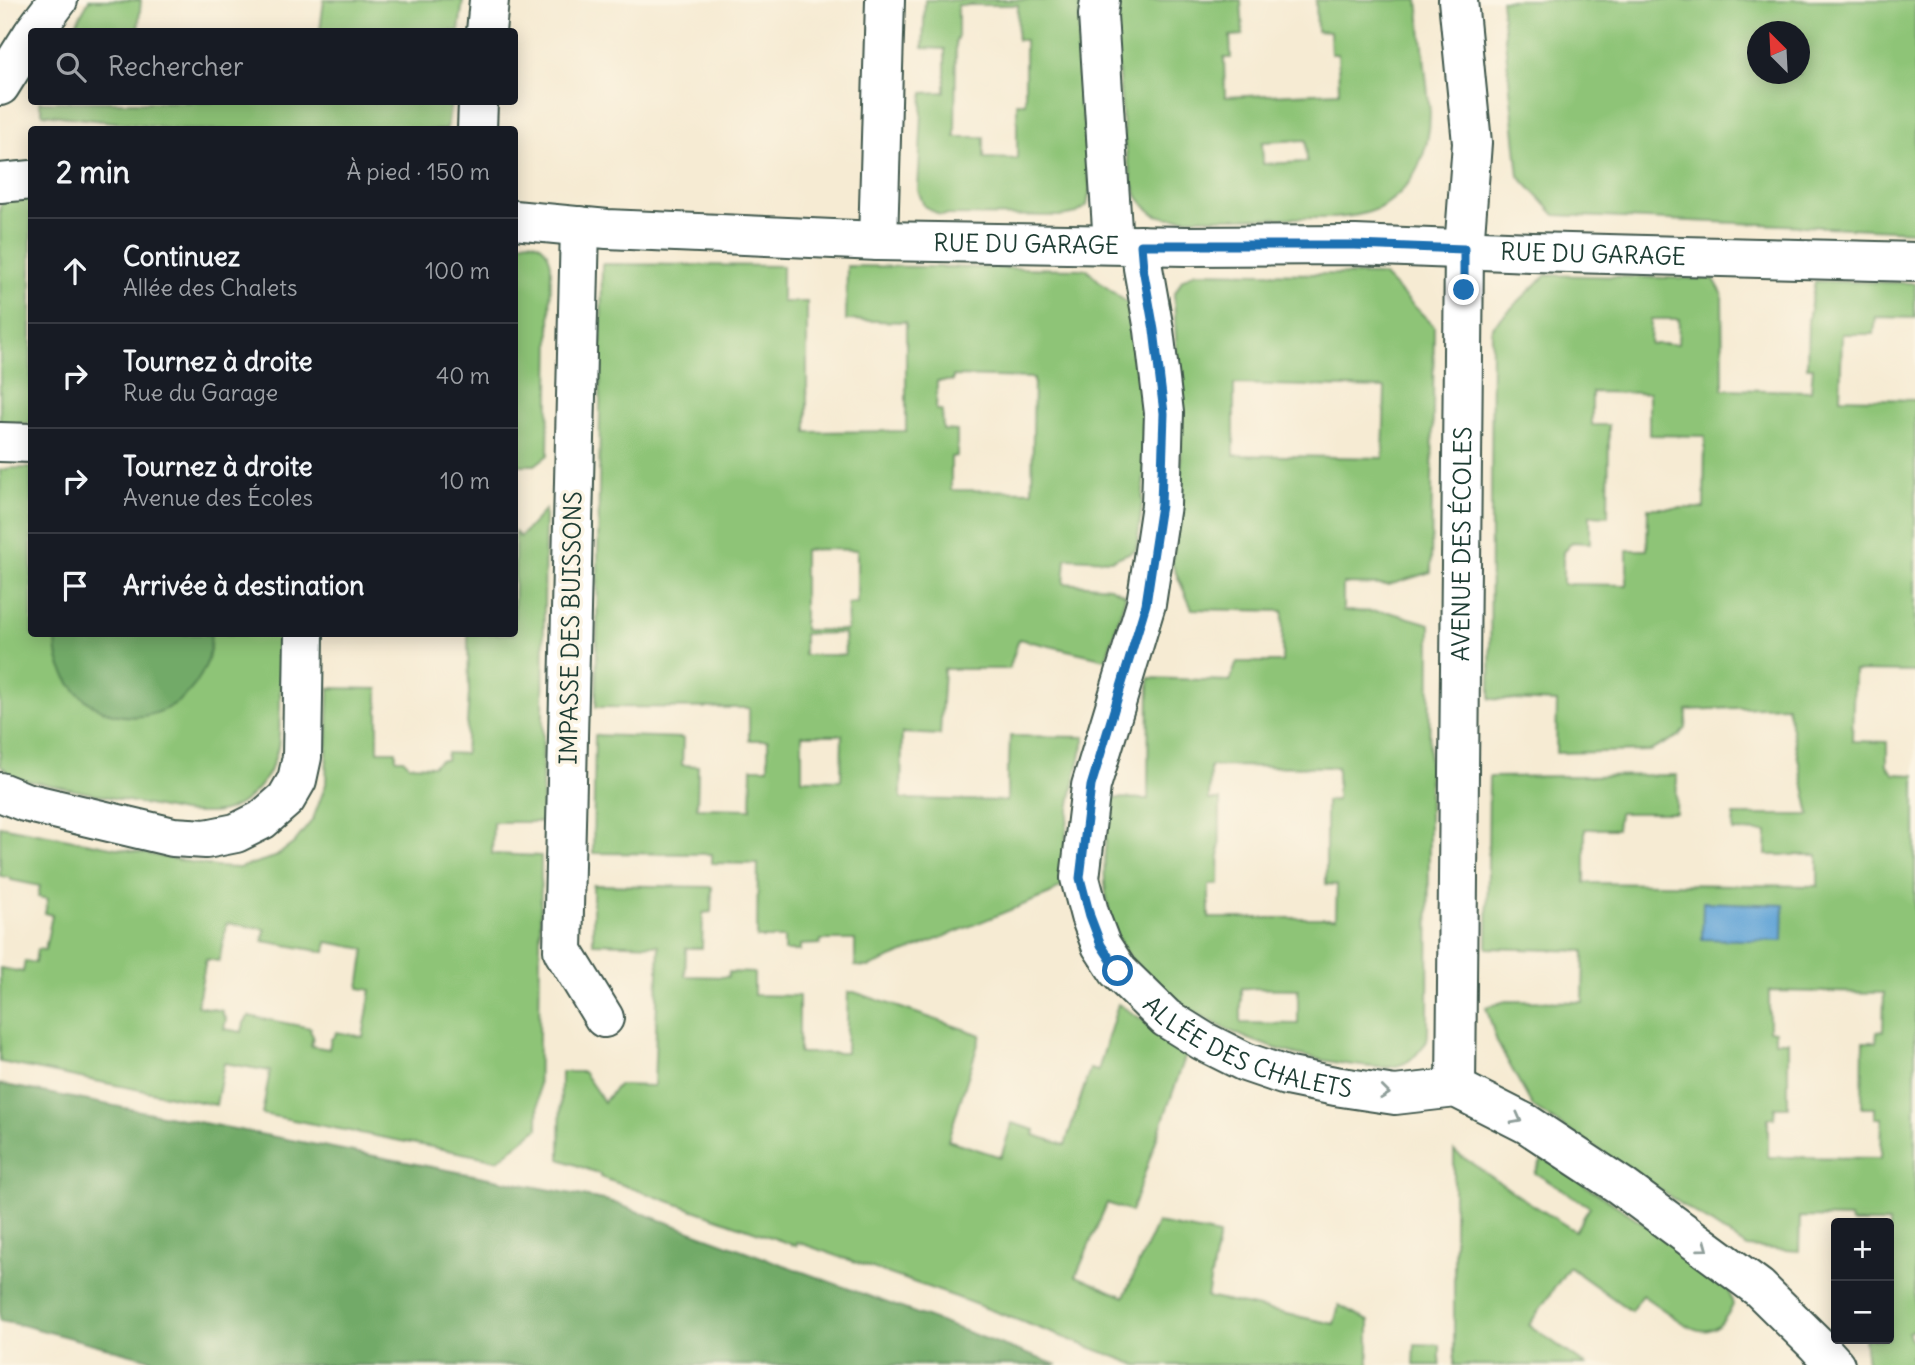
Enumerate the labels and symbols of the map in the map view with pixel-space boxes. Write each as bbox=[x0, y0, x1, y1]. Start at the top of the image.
north arrow bbox=[1747, 21, 1810, 84]
street label: RUE DU GARAGE bbox=[933, 227, 1119, 260]
street label: RUE DU GARAGE bbox=[1500, 236, 1686, 271]
route end bbox=[1448, 274, 1479, 305]
street label: AVENUE DES ÉCOLES bbox=[1445, 427, 1477, 662]
street label: IMPASSE DES BUISSONS bbox=[553, 491, 587, 765]
route start bbox=[1102, 955, 1133, 986]
street label: ALLÉE DES CHALETS bbox=[1137, 989, 1354, 1103]
one-way arrow bbox=[1380, 1086, 1391, 1101]
one-way arrow bbox=[1509, 1111, 1522, 1124]
one-way arrow bbox=[1696, 1239, 1709, 1252]

